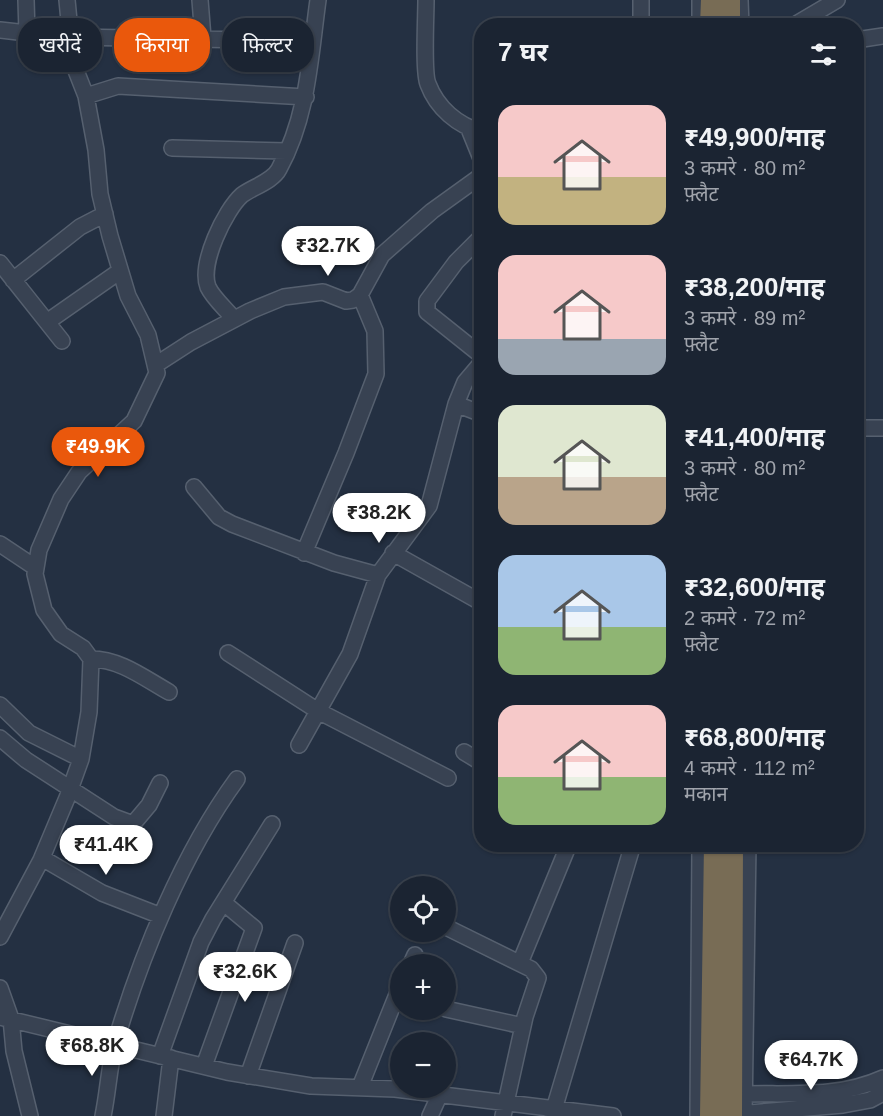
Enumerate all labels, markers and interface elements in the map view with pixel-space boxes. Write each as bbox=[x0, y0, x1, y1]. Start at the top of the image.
chip: खरीदें bbox=[18, 18, 102, 72]
chip: किराया bbox=[114, 18, 210, 72]
chip: फ़िल्टर bbox=[222, 18, 314, 72]
text: 7 घर bbox=[498, 37, 548, 67]
icon: filters bbox=[807, 38, 840, 71]
text: ₹49,900/माह bbox=[684, 122, 825, 152]
icon: home bbox=[546, 129, 618, 201]
text: 3 कमरे · 80 m² bbox=[684, 157, 805, 179]
text: फ़्लैट bbox=[684, 183, 719, 205]
pin: ₹32.7K bbox=[279, 226, 377, 277]
text: ₹32.7K bbox=[296, 234, 360, 256]
text: ₹38,200/माह bbox=[684, 272, 825, 302]
icon: home bbox=[546, 279, 618, 351]
text: 3 कमरे · 89 m² bbox=[684, 307, 805, 329]
text: फ़्लैट bbox=[684, 333, 719, 355]
text: ₹41,400/माह bbox=[684, 422, 825, 452]
pin: ₹49.9K bbox=[49, 427, 147, 478]
icon: home bbox=[546, 429, 618, 501]
text: ₹49.9K bbox=[66, 435, 130, 457]
text: 3 कमरे · 80 m² bbox=[684, 457, 805, 479]
text: फ़्लैट bbox=[684, 483, 719, 505]
pin: ₹38.2K bbox=[330, 493, 428, 544]
text: ₹38.2K bbox=[347, 501, 411, 523]
text: ₹32,600/माह bbox=[684, 572, 825, 602]
icon: home bbox=[546, 579, 618, 651]
text: 2 कमरे · 72 m² bbox=[684, 607, 805, 629]
text: फ़्लैट bbox=[684, 633, 719, 655]
text: ₹68,800/माह bbox=[684, 722, 825, 752]
icon: home bbox=[546, 729, 618, 801]
text: 4 कमरे · 112 m² bbox=[684, 757, 815, 779]
text: मकान bbox=[684, 783, 728, 805]
pin: ₹41.4K bbox=[57, 825, 155, 876]
text: ₹41.4K bbox=[74, 833, 138, 855]
map controls bbox=[390, 876, 456, 1098]
button: locate bbox=[390, 876, 456, 942]
pin: ₹32.6K bbox=[196, 952, 294, 1003]
button: + bbox=[390, 954, 456, 1020]
text: ₹32.6K bbox=[213, 960, 277, 982]
pin: ₹68.8K bbox=[43, 1026, 141, 1077]
button: − bbox=[390, 1032, 456, 1098]
text: ₹68.8K bbox=[60, 1034, 124, 1056]
pin: ₹64.7K bbox=[762, 1040, 860, 1091]
text: ₹64.7K bbox=[779, 1048, 843, 1070]

